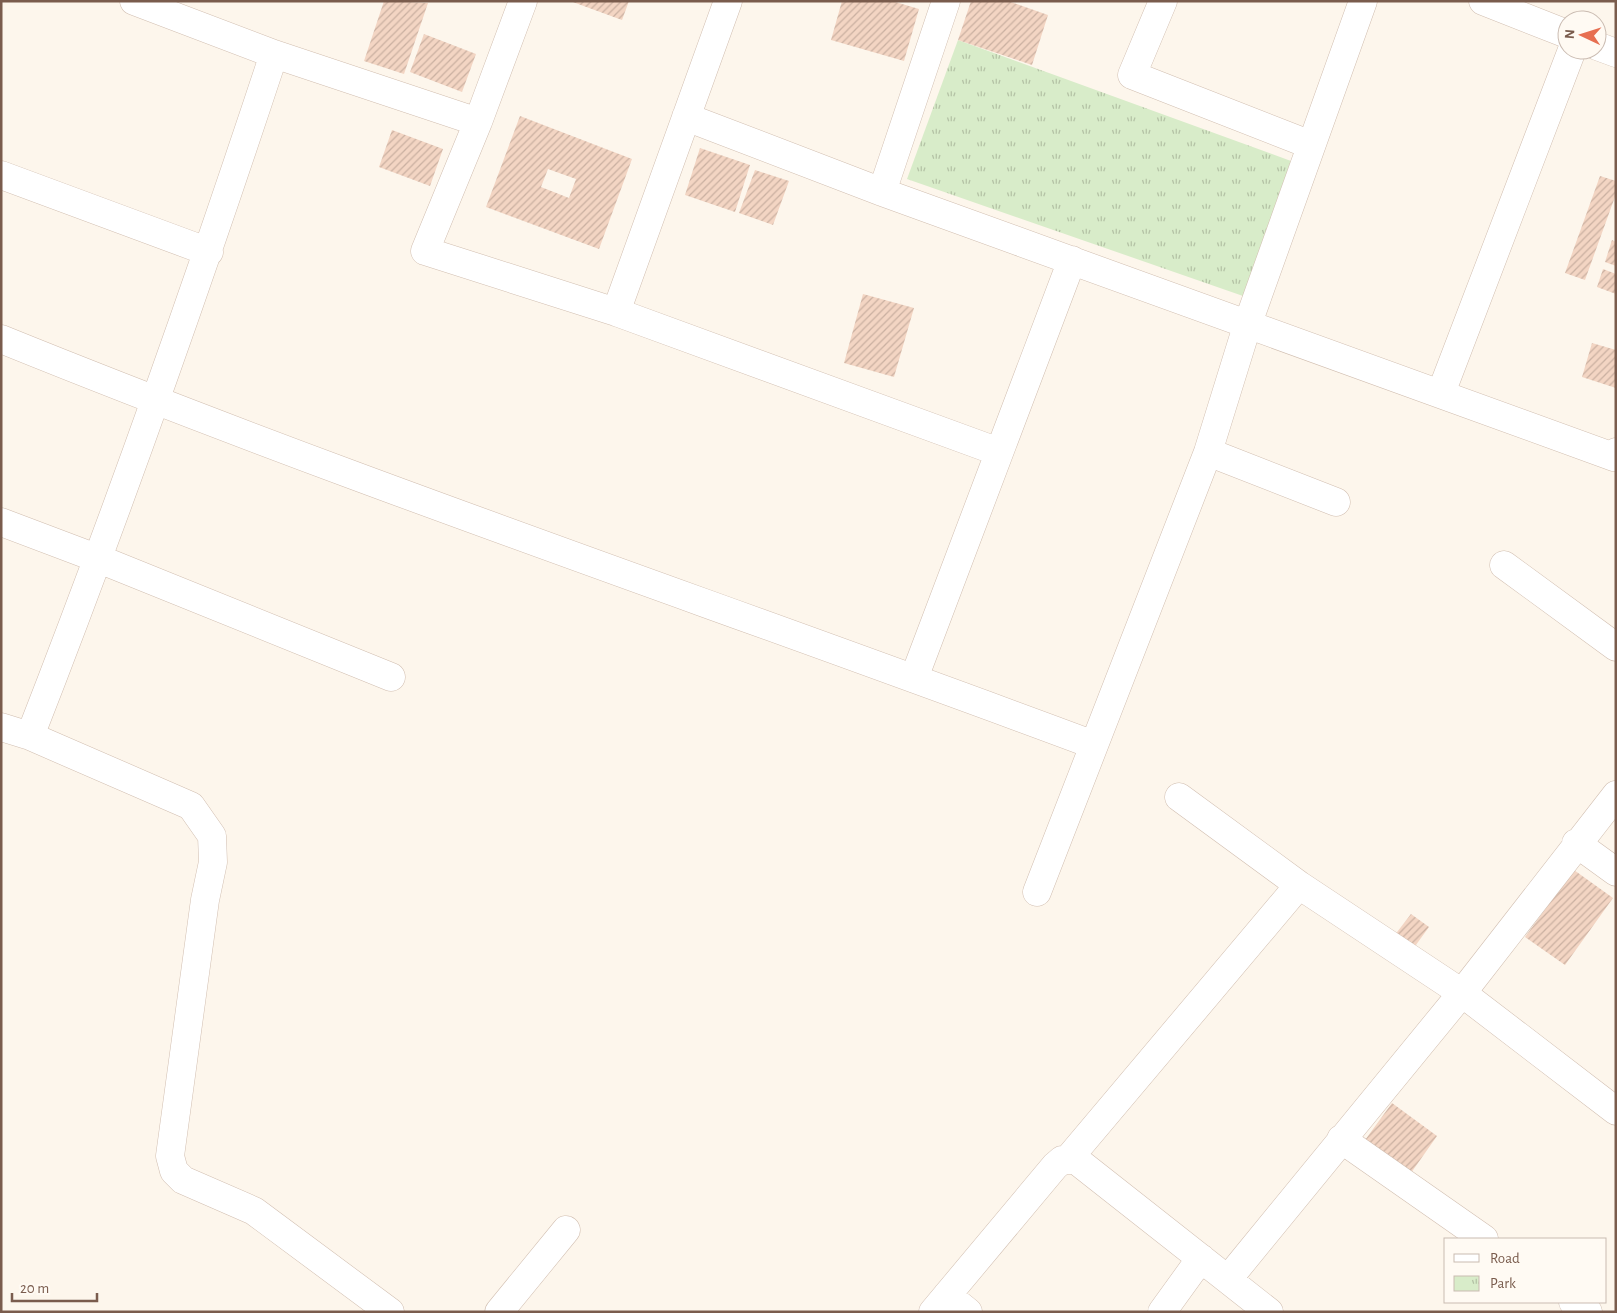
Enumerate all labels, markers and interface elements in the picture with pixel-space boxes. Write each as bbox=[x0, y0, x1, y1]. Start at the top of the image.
north arrow bbox=[1557, 10, 1607, 60]
text: N bbox=[1563, 29, 1577, 40]
legend bbox=[1444, 1238, 1607, 1303]
text: Road bbox=[1490, 1251, 1520, 1266]
scale bar bbox=[12, 1270, 98, 1302]
text: Park bbox=[1490, 1276, 1516, 1291]
text: 20 m bbox=[20, 1281, 49, 1296]

